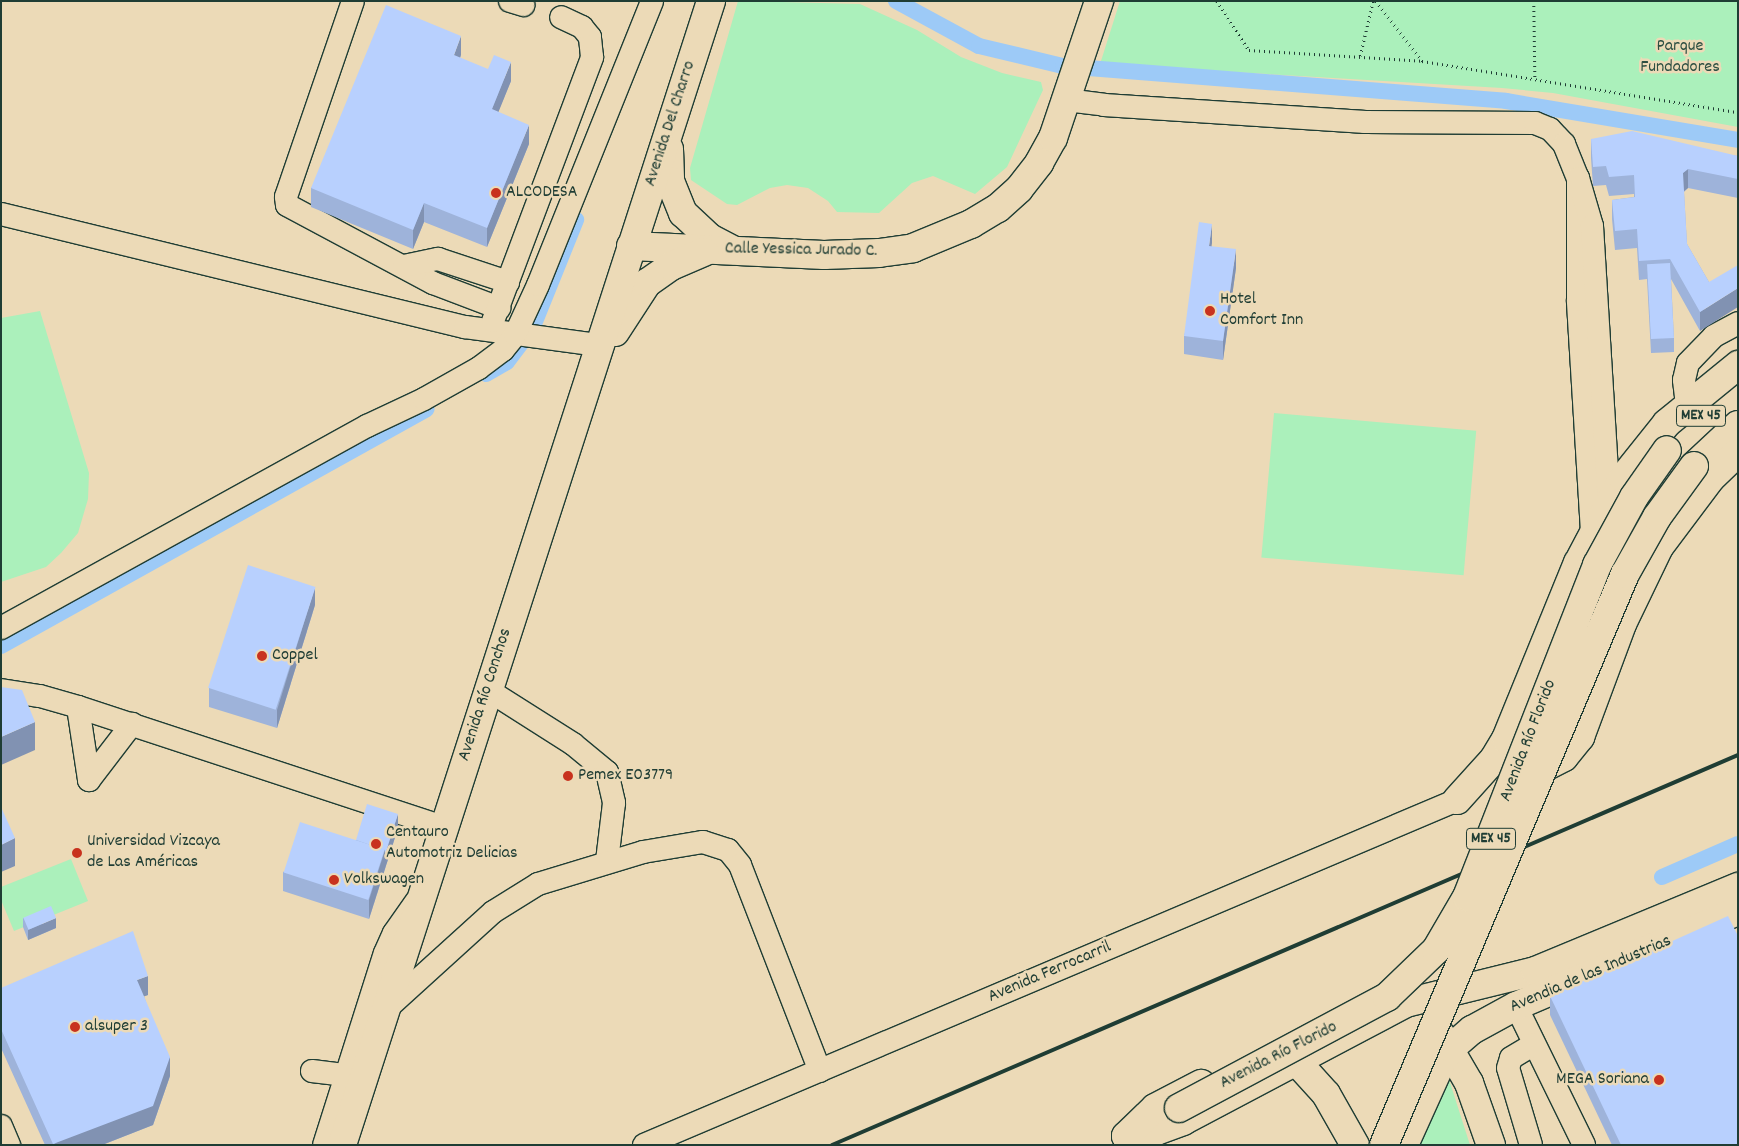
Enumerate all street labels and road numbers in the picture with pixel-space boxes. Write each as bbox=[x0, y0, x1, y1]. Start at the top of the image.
street label: Avenida Del Charro bbox=[641, 59, 701, 189]
street label: Calle Yessica Jurado C. bbox=[725, 239, 877, 263]
road number: MEX 45 bbox=[1676, 402, 1726, 430]
street label: Avenida Río Conchos bbox=[454, 626, 518, 764]
street label: Avenida Río Florido bbox=[1496, 677, 1562, 805]
road number: MEX 45 bbox=[1466, 826, 1516, 852]
street label: Avendia de las Industrias bbox=[1507, 931, 1675, 1019]
street label: Avenida Ferrocarril bbox=[985, 937, 1115, 1009]
street label: Avenida Río Florido bbox=[1217, 1017, 1341, 1095]

